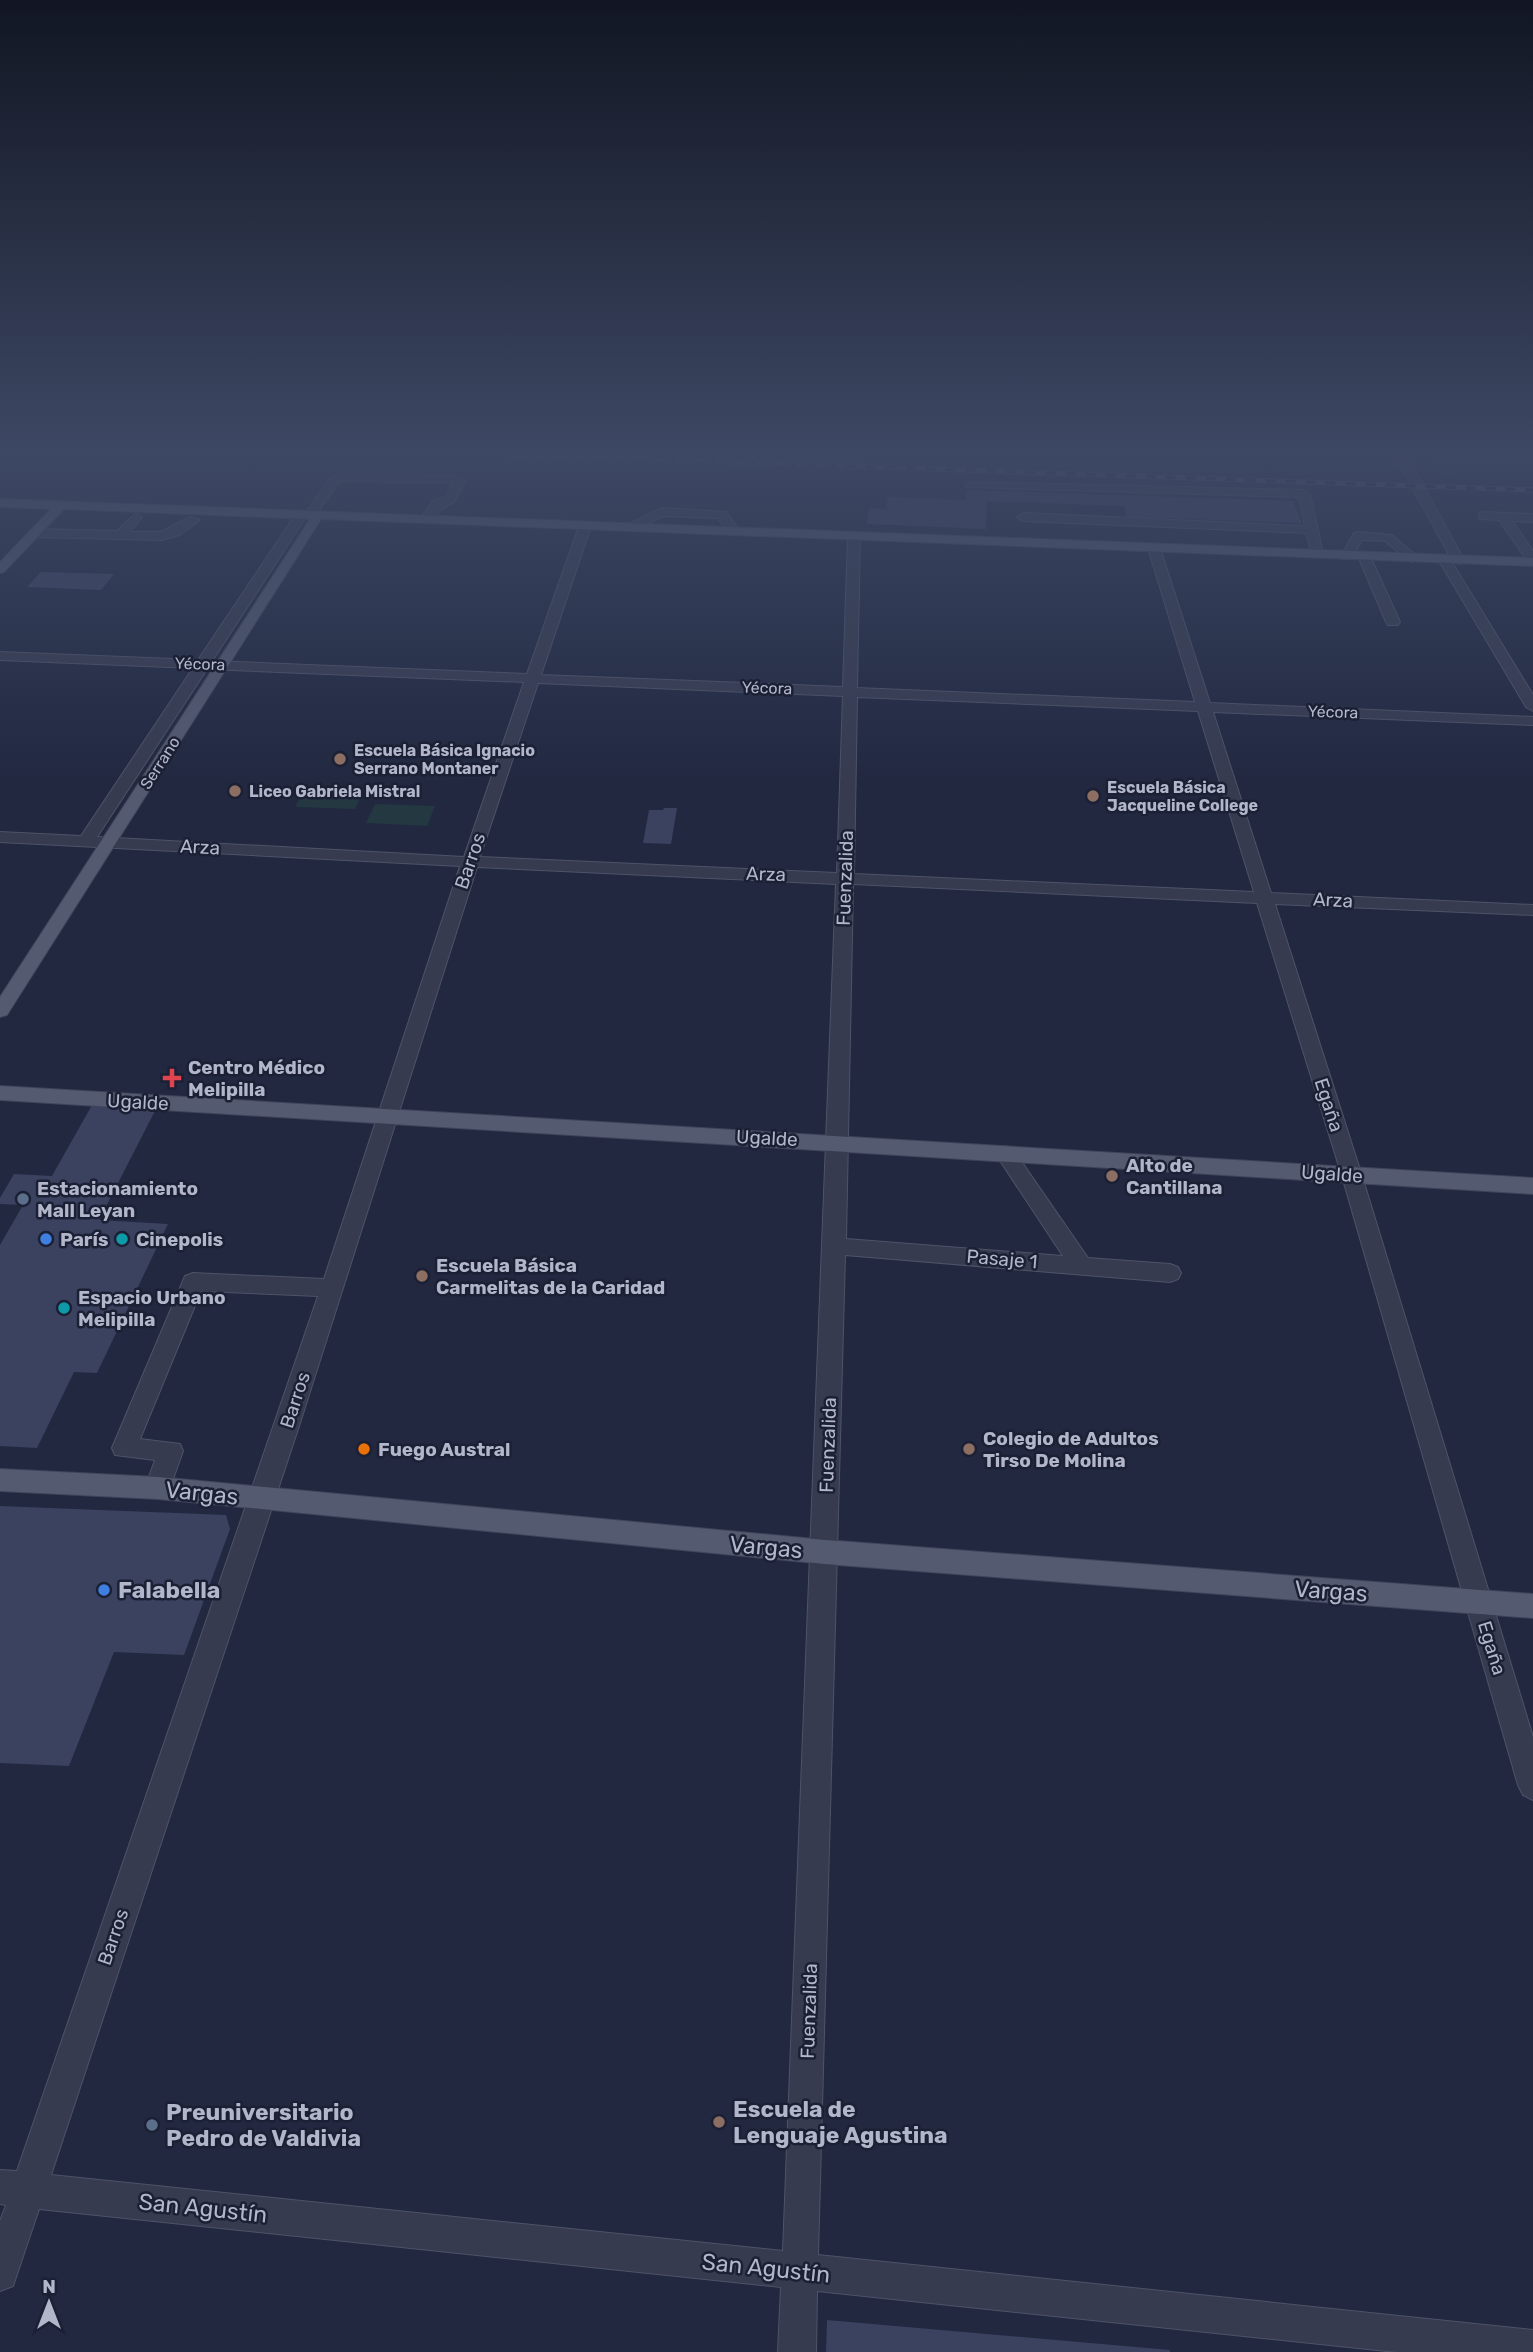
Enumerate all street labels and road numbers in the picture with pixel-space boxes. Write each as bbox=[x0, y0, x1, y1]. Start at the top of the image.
street label: Yécora bbox=[174, 654, 226, 674]
street label: Yécora bbox=[741, 678, 793, 698]
street label: Yécora bbox=[1307, 702, 1359, 722]
street label: Serrano bbox=[136, 733, 184, 793]
street label: Barros bbox=[450, 830, 490, 892]
street label: Fuenzalida bbox=[832, 830, 858, 926]
street label: Arza bbox=[179, 834, 221, 860]
street label: Arza bbox=[746, 862, 786, 886]
street label: Arza bbox=[1312, 887, 1354, 913]
street label: Egaña bbox=[1310, 1075, 1348, 1135]
street label: Ugalde bbox=[107, 1089, 169, 1115]
street label: Ugalde bbox=[736, 1125, 798, 1151]
street label: Ugalde bbox=[1300, 1160, 1364, 1188]
street label: Pasaje 1 bbox=[966, 1244, 1038, 1274]
street label: Barros bbox=[275, 1369, 315, 1431]
street label: Fuenzalida bbox=[815, 1397, 841, 1493]
street label: Vargas bbox=[164, 1475, 240, 1511]
street label: Vargas bbox=[728, 1530, 804, 1564]
street label: Vargas bbox=[1294, 1574, 1368, 1608]
street label: Egaña bbox=[1473, 1618, 1511, 1678]
street label: Barros bbox=[93, 1906, 133, 1968]
street label: Fuenzalida bbox=[796, 1963, 822, 2059]
street label: San Agustín bbox=[137, 2187, 269, 2229]
street label: San Agustín bbox=[700, 2247, 832, 2289]

